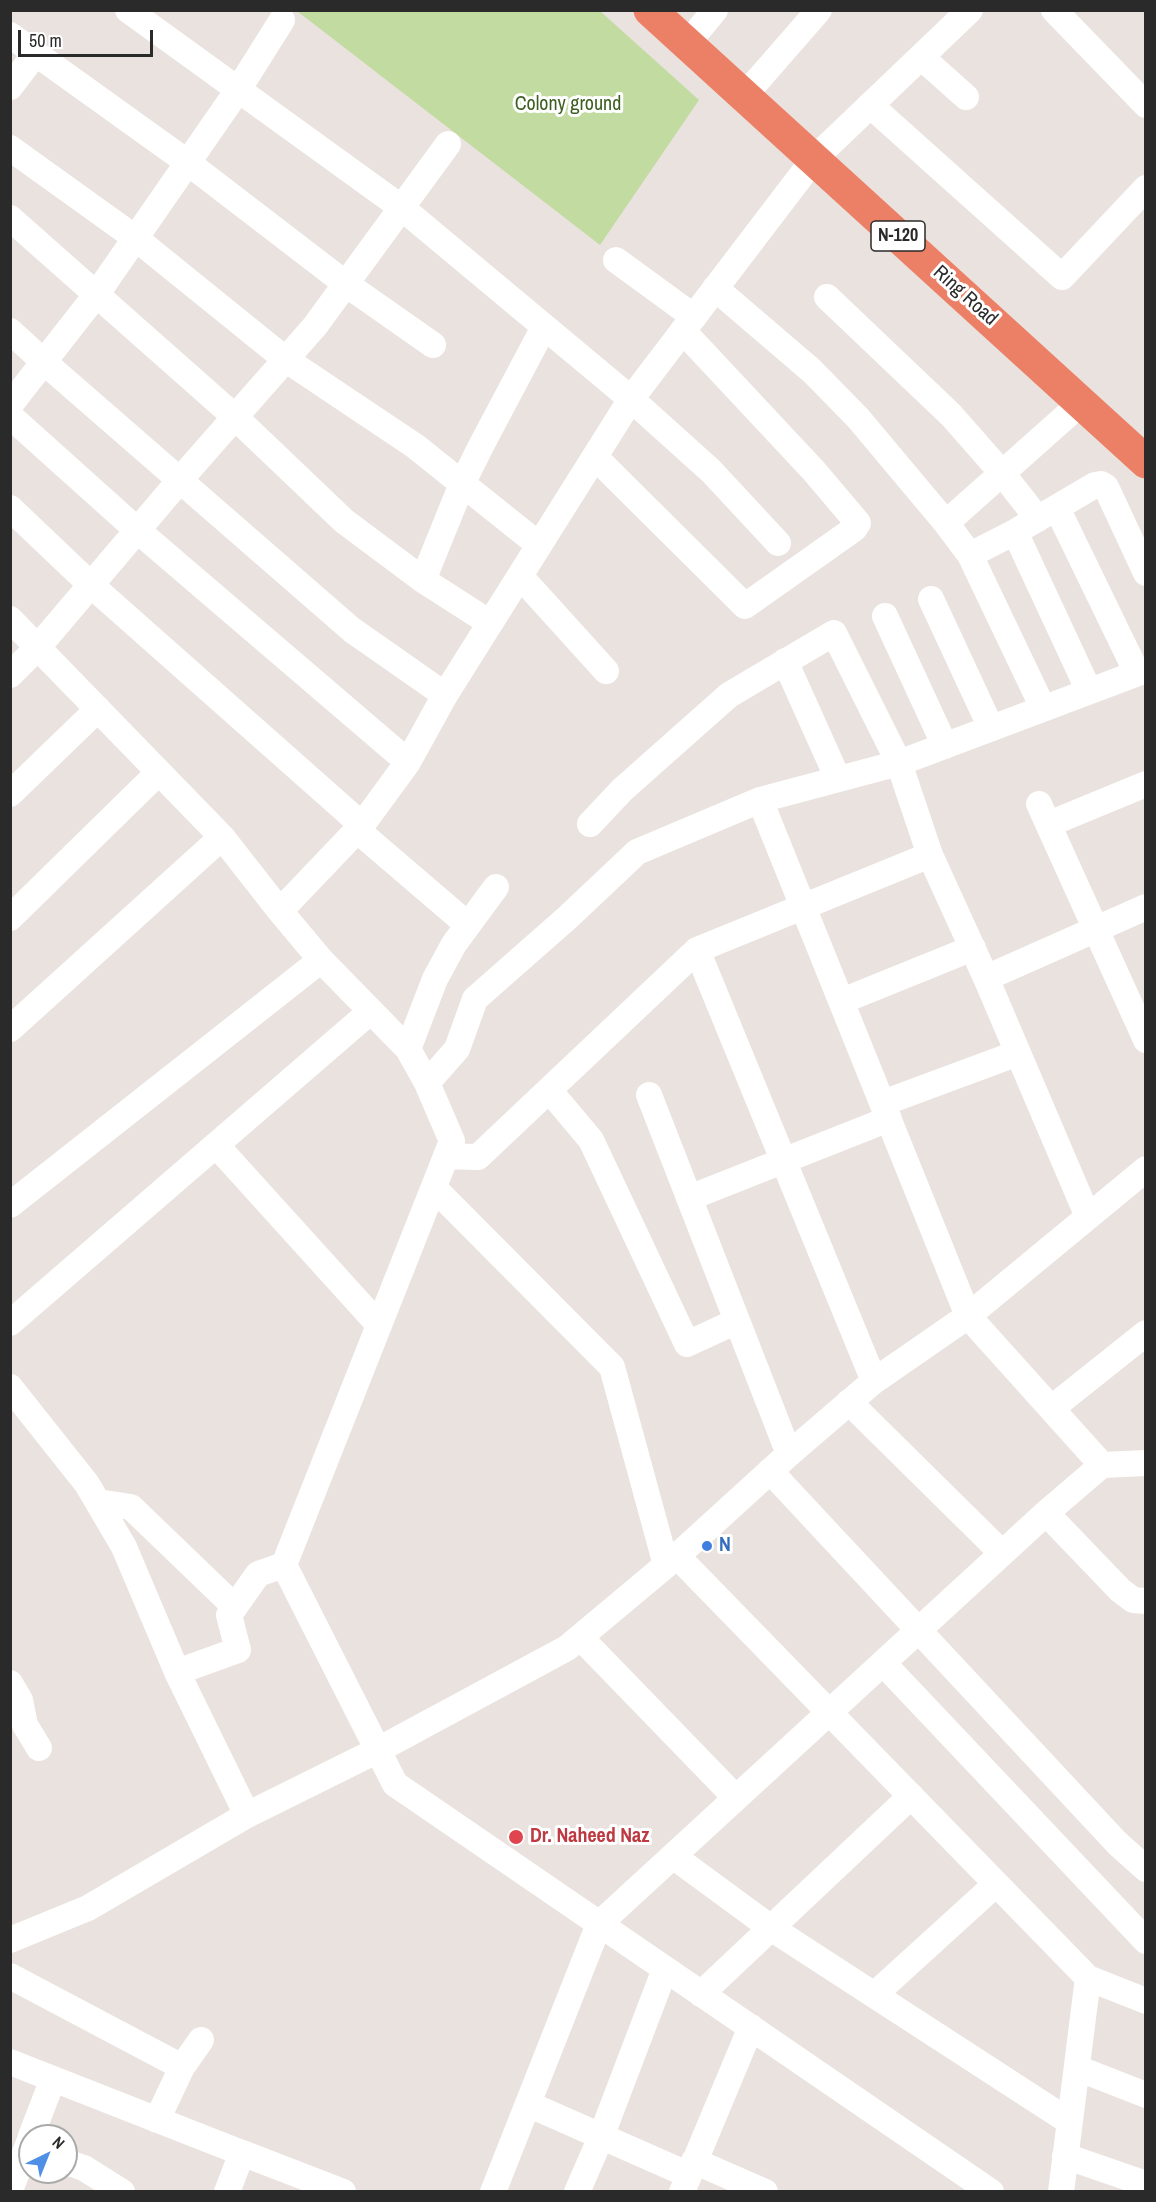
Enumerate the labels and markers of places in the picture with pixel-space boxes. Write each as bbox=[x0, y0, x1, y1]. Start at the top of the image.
place label: N bbox=[719, 1534, 731, 1558]
marker: N bbox=[700, 1539, 714, 1553]
place label: Dr. Naheed Naz bbox=[530, 1825, 649, 1849]
marker: Dr. Naheed Naz bbox=[507, 1828, 525, 1846]

